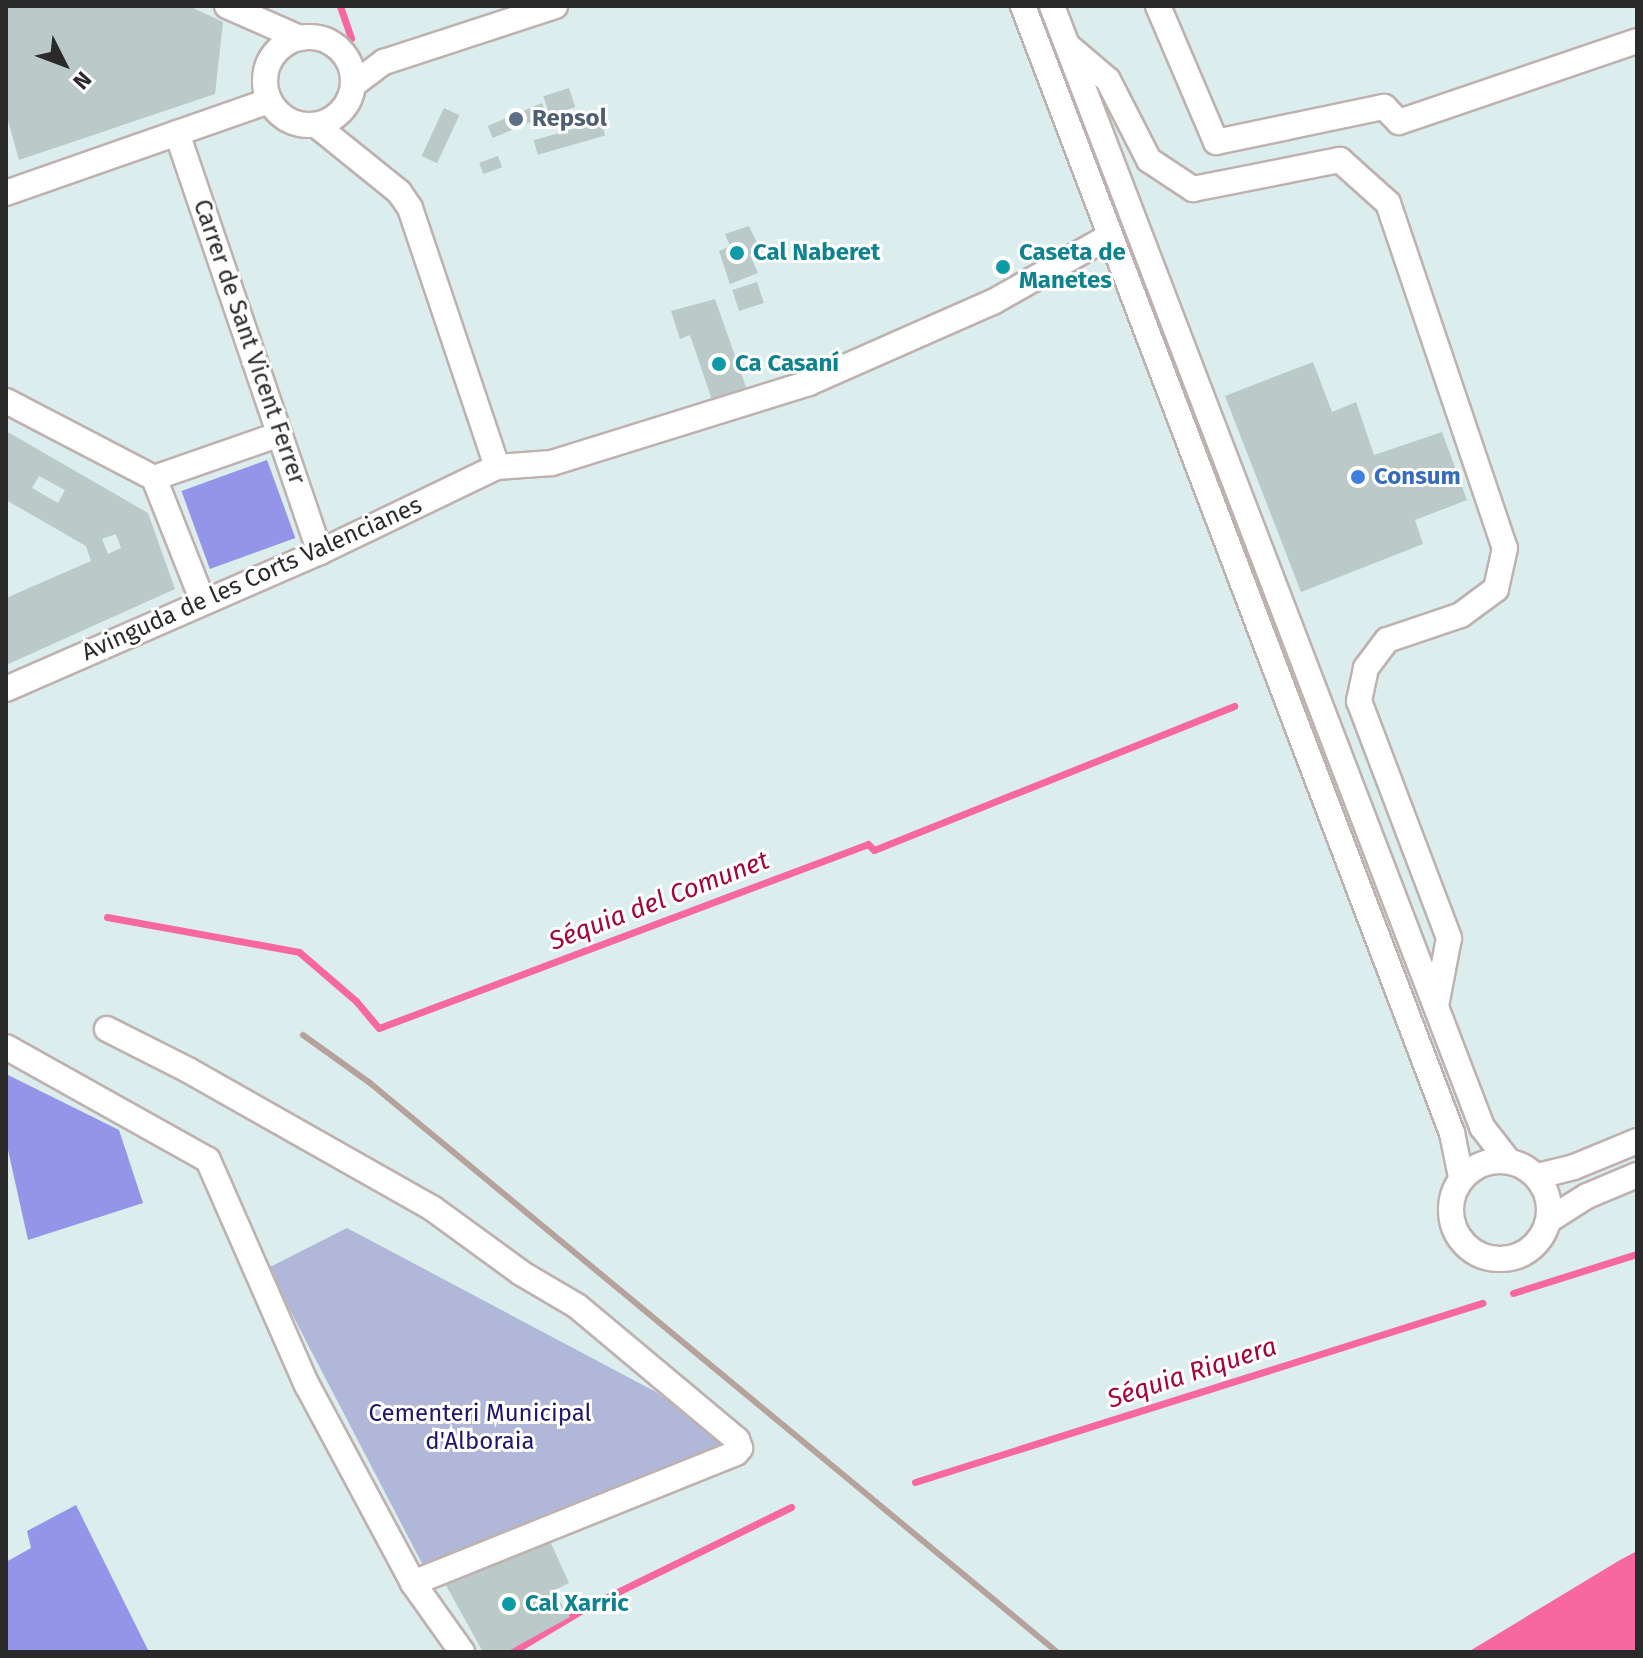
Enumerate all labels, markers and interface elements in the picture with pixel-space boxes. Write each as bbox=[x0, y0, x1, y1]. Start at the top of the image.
north arrow bbox=[24, 24, 104, 104]
text: N bbox=[67, 66, 97, 95]
place label: Repsol bbox=[532, 105, 607, 133]
marker: Repsol bbox=[507, 110, 525, 128]
street label: Carrer de Sant Vicent Ferrer bbox=[187, 196, 311, 488]
place label: Cal Naberet bbox=[753, 239, 880, 267]
place label: Caseta de Manetes bbox=[1019, 239, 1126, 295]
marker: Cal Naberet bbox=[728, 244, 746, 262]
marker: Caseta de Manetes bbox=[994, 258, 1012, 276]
place label: Ca Casaní bbox=[735, 350, 839, 378]
marker: Ca Casaní bbox=[710, 355, 728, 373]
place label: Consum bbox=[1374, 463, 1461, 491]
marker: Consum bbox=[1349, 468, 1367, 486]
street label: Avinguda de les Corts Valencianes bbox=[78, 491, 426, 667]
water label: Séquia del Comunet bbox=[545, 845, 773, 957]
water label: Séquia Riquera bbox=[1103, 1331, 1281, 1415]
park label: Cementeri Municipal d'Alboraia bbox=[368, 1400, 592, 1456]
place label: Cal Xarric bbox=[525, 1590, 629, 1618]
marker: Cal Xarric bbox=[500, 1595, 518, 1613]

